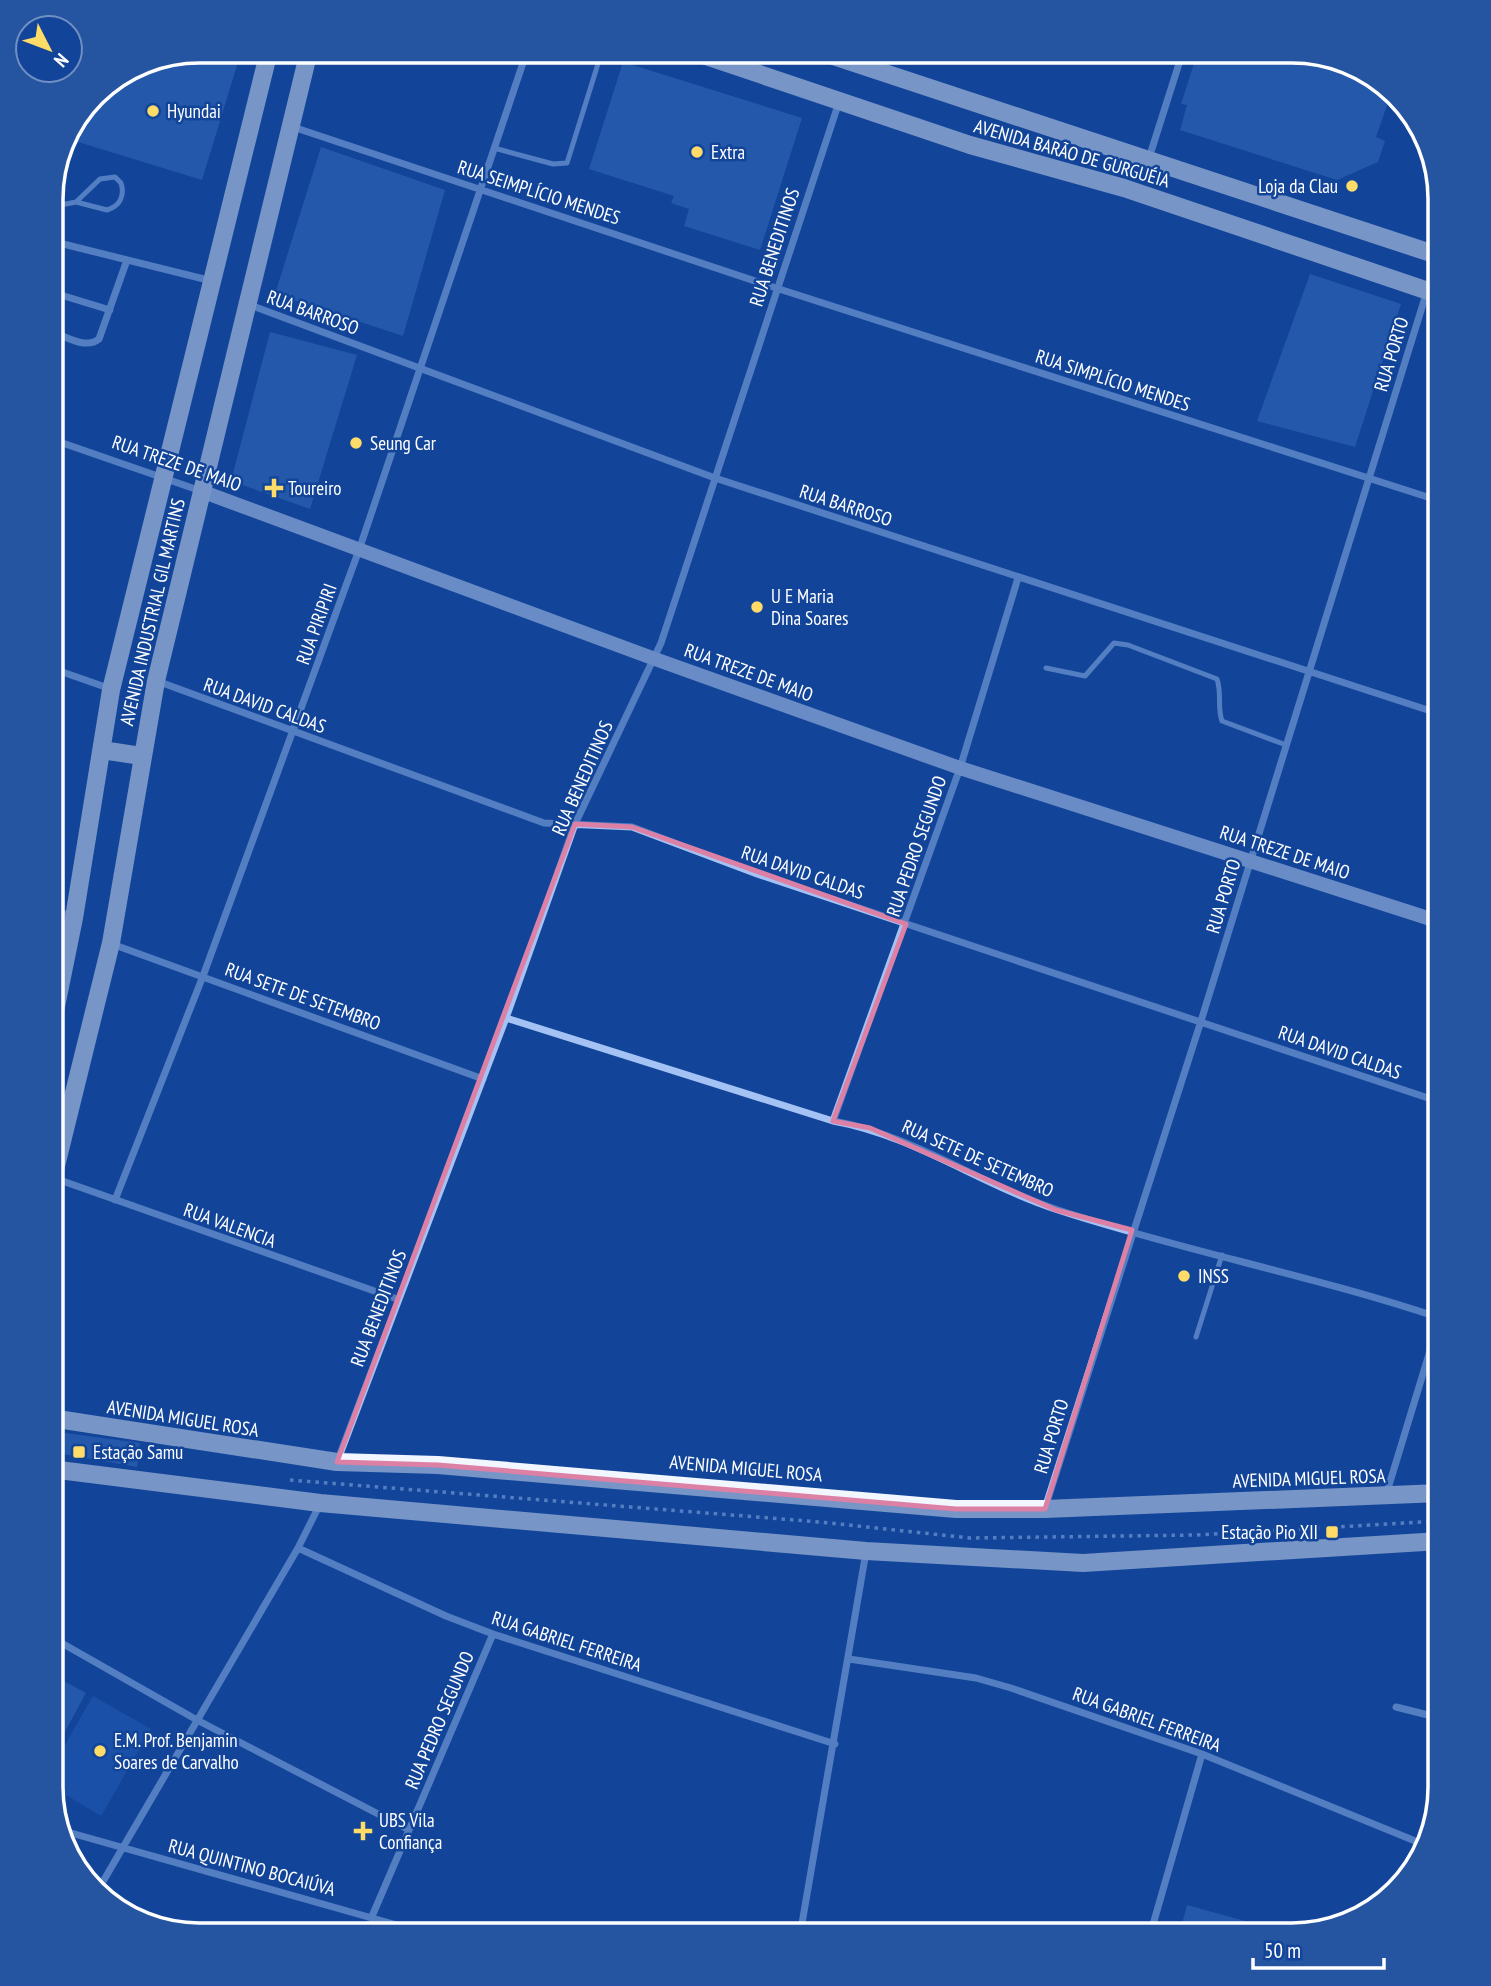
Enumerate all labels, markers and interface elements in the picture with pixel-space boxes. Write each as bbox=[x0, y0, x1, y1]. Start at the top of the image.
north arrow bbox=[14, 14, 84, 84]
text: N bbox=[49, 49, 74, 72]
place label: Hyundai bbox=[167, 99, 221, 123]
marker: Hyundai bbox=[145, 103, 161, 119]
street label: AVENIDA BARÃO DE GURGUÉIA bbox=[971, 114, 1173, 192]
place label: Extra bbox=[711, 140, 745, 164]
marker: Extra bbox=[689, 144, 705, 160]
street label: RUA SEIMPLÍCIO MENDES bbox=[455, 154, 623, 230]
place label: Loja da Clau bbox=[1258, 174, 1338, 198]
marker: Loja da Clau bbox=[1344, 178, 1360, 194]
street label: RUA BENEDITINOS bbox=[744, 185, 804, 309]
street label: RUA BARROSO bbox=[264, 284, 362, 340]
street label: RUA PORTO bbox=[1368, 314, 1414, 394]
street label: RUA SIMPLÍCIO MENDES bbox=[1033, 344, 1193, 416]
street label: RUA TREZE DE MAIO bbox=[109, 430, 245, 496]
place label: Seung Car bbox=[370, 431, 437, 455]
marker: Seung Car bbox=[348, 435, 364, 451]
place label: Toureiro bbox=[288, 476, 342, 500]
street label: RUA BARROSO bbox=[797, 479, 895, 531]
marker: Toureiro bbox=[266, 480, 282, 496]
street label: AVENIDA INDUSTRIAL GIL MARTINS bbox=[114, 496, 190, 728]
street label: RUA PIRIPIRI bbox=[290, 580, 342, 668]
place label: U E Maria Dina Soares bbox=[771, 584, 848, 630]
marker: U E Maria Dina Soares bbox=[749, 599, 765, 615]
street label: RUA TREZE DE MAIO bbox=[681, 638, 817, 706]
street label: RUA DAVID CALDAS bbox=[201, 672, 329, 738]
street label: RUA BENEDITINOS bbox=[546, 717, 618, 839]
street label: RUA PEDRO SEGUNDO bbox=[881, 772, 951, 920]
street label: RUA TREZE DE MAIO bbox=[1217, 820, 1353, 884]
street label: RUA DAVID CALDAS bbox=[738, 840, 868, 904]
street label: RUA PORTO bbox=[1200, 856, 1246, 936]
street label: RUA SETE DE SETEMBRO bbox=[222, 957, 384, 1035]
street label: RUA DAVID CALDAS bbox=[1275, 1020, 1405, 1084]
street label: RUA SETE DE SETEMBRO bbox=[898, 1114, 1058, 1202]
street label: RUA VALENCIA bbox=[181, 1197, 279, 1253]
street label: RUA BENEDITINOS bbox=[345, 1246, 411, 1370]
place label: INSS bbox=[1198, 1264, 1229, 1288]
marker: INSS bbox=[1176, 1268, 1192, 1284]
street label: AVENIDA MIGUEL ROSA bbox=[106, 1394, 261, 1442]
street label: RUA PORTO bbox=[1028, 1396, 1074, 1476]
place label: Estação Samu bbox=[93, 1440, 183, 1464]
marker: Estação Samu bbox=[71, 1444, 87, 1460]
street label: AVENIDA MIGUEL ROSA bbox=[669, 1449, 823, 1487]
street label: AVENIDA MIGUEL ROSA bbox=[1232, 1463, 1386, 1493]
place label: Estação Pio XII bbox=[1221, 1520, 1318, 1544]
marker: Estação Pio XII bbox=[1324, 1524, 1340, 1540]
street label: RUA GABRIEL FERREIRA bbox=[489, 1605, 645, 1677]
street label: RUA PEDRO SEGUNDO bbox=[399, 1648, 479, 1792]
street label: RUA GABRIEL FERREIRA bbox=[1070, 1681, 1224, 1757]
place label: E.M. Prof. Benjamin Soares de Carvalho bbox=[114, 1728, 239, 1774]
marker: E.M. Prof. Benjamin Soares de Carvalho bbox=[92, 1743, 108, 1759]
place label: UBS Vila Confiança bbox=[379, 1808, 442, 1854]
marker: UBS Vila Confiança bbox=[353, 1821, 373, 1841]
street label: RUA QUINTINO BOCAIÚVA bbox=[166, 1833, 338, 1901]
scale bar bbox=[1253, 1926, 1384, 1970]
text: 50 m bbox=[1264, 1937, 1301, 1964]

